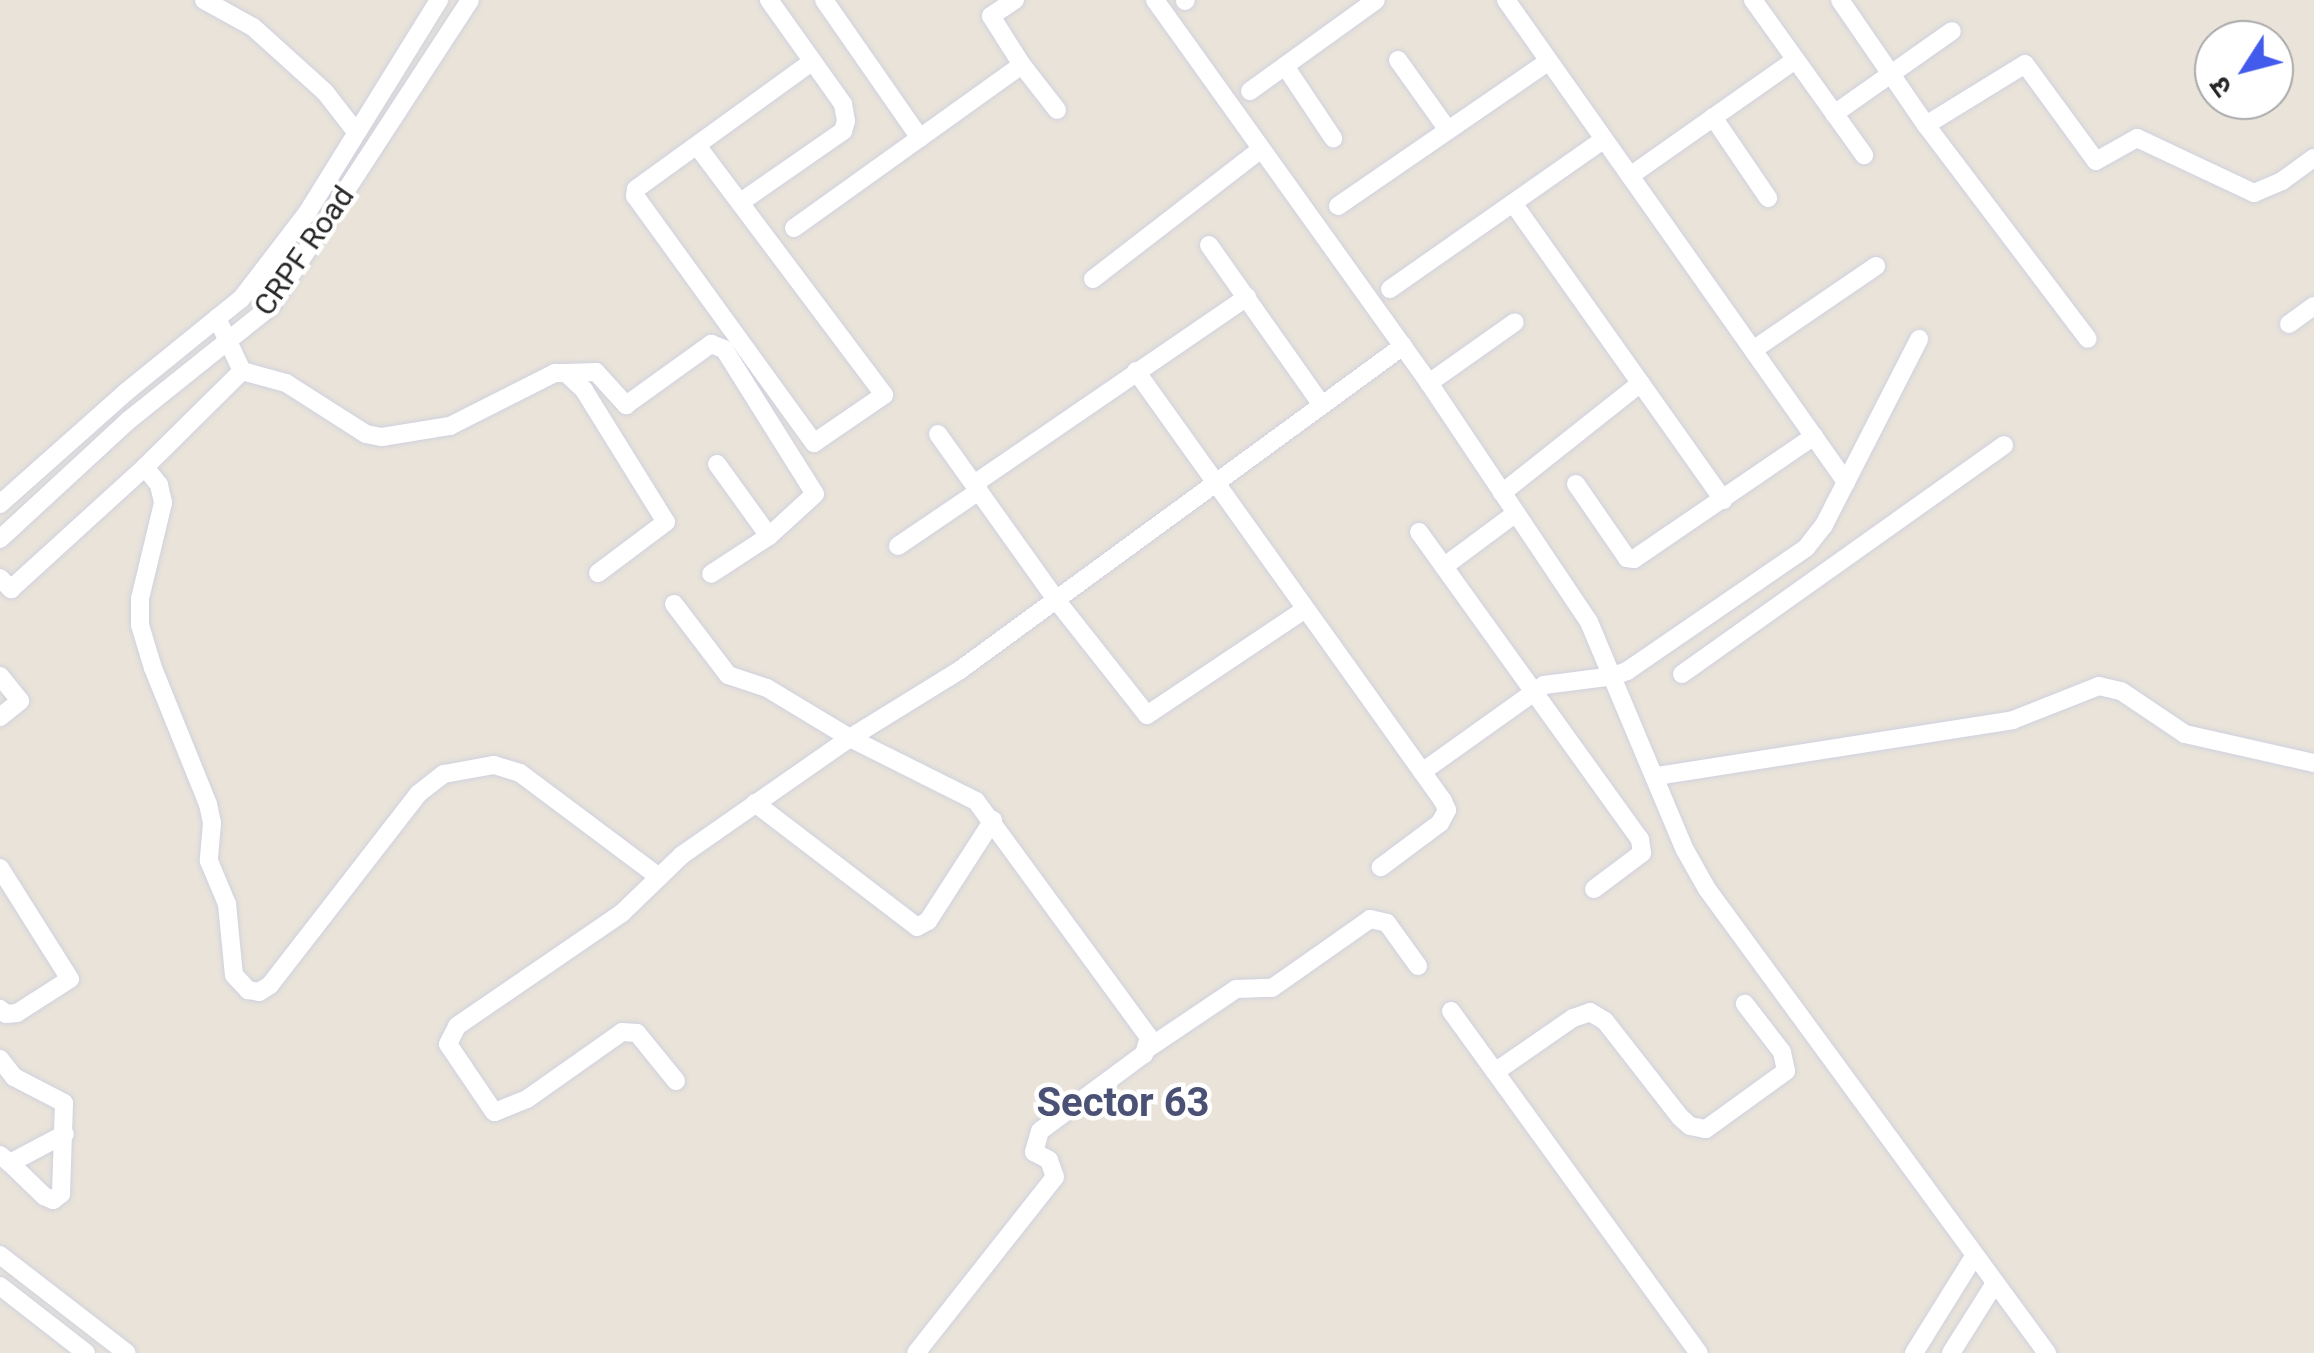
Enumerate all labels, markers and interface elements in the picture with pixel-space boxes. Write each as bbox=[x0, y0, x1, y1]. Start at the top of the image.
north arrow bbox=[2194, 20, 2294, 120]
text: उ bbox=[2203, 70, 2239, 103]
street label: CRPF Road bbox=[246, 179, 362, 323]
district label: Sector 63 bbox=[1036, 1079, 1210, 1127]

